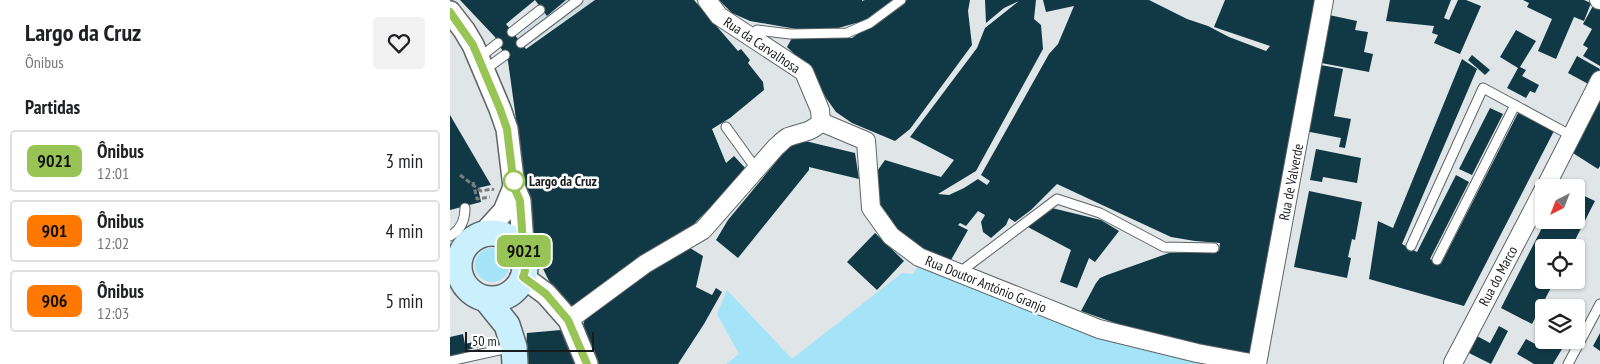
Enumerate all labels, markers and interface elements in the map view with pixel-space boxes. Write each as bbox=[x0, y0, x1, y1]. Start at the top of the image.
street label: Rua da Carvalhosa bbox=[720, 13, 804, 77]
text: Largo da Cruz bbox=[25, 17, 141, 48]
button: heart bbox=[373, 17, 425, 69]
text: Ônibus bbox=[25, 52, 64, 72]
text: Partidas bbox=[25, 95, 80, 119]
text: Ônibus bbox=[97, 139, 144, 163]
street label: Rua de Valverde bbox=[1275, 142, 1307, 222]
text: 9021 bbox=[37, 149, 72, 172]
text: 3 min bbox=[386, 149, 423, 173]
text: 12:01 bbox=[97, 163, 129, 183]
marker: Largo da Cruz bbox=[503, 170, 525, 192]
place label: Largo da Cruz bbox=[529, 172, 597, 190]
north arrow bbox=[1535, 179, 1585, 229]
map controls bbox=[1535, 179, 1585, 349]
text: Ônibus bbox=[97, 209, 144, 233]
text: 901 bbox=[42, 219, 67, 242]
text: 4 min bbox=[386, 219, 423, 243]
text: 12:02 bbox=[97, 233, 129, 253]
line badge: 9021 bbox=[489, 235, 559, 267]
text: 9021 bbox=[507, 239, 541, 262]
button: locate bbox=[1535, 239, 1585, 289]
street label: Rua do Marco bbox=[1475, 243, 1521, 309]
street label: Rua Doutor António Granjo bbox=[923, 251, 1049, 317]
text: Ônibus bbox=[97, 279, 144, 303]
text: 906 bbox=[42, 289, 67, 312]
text: 5 min bbox=[386, 289, 423, 313]
button: layers bbox=[1535, 299, 1585, 349]
text: 12:03 bbox=[97, 303, 129, 323]
scale bar bbox=[465, 329, 594, 352]
text: 50 m bbox=[472, 332, 497, 350]

